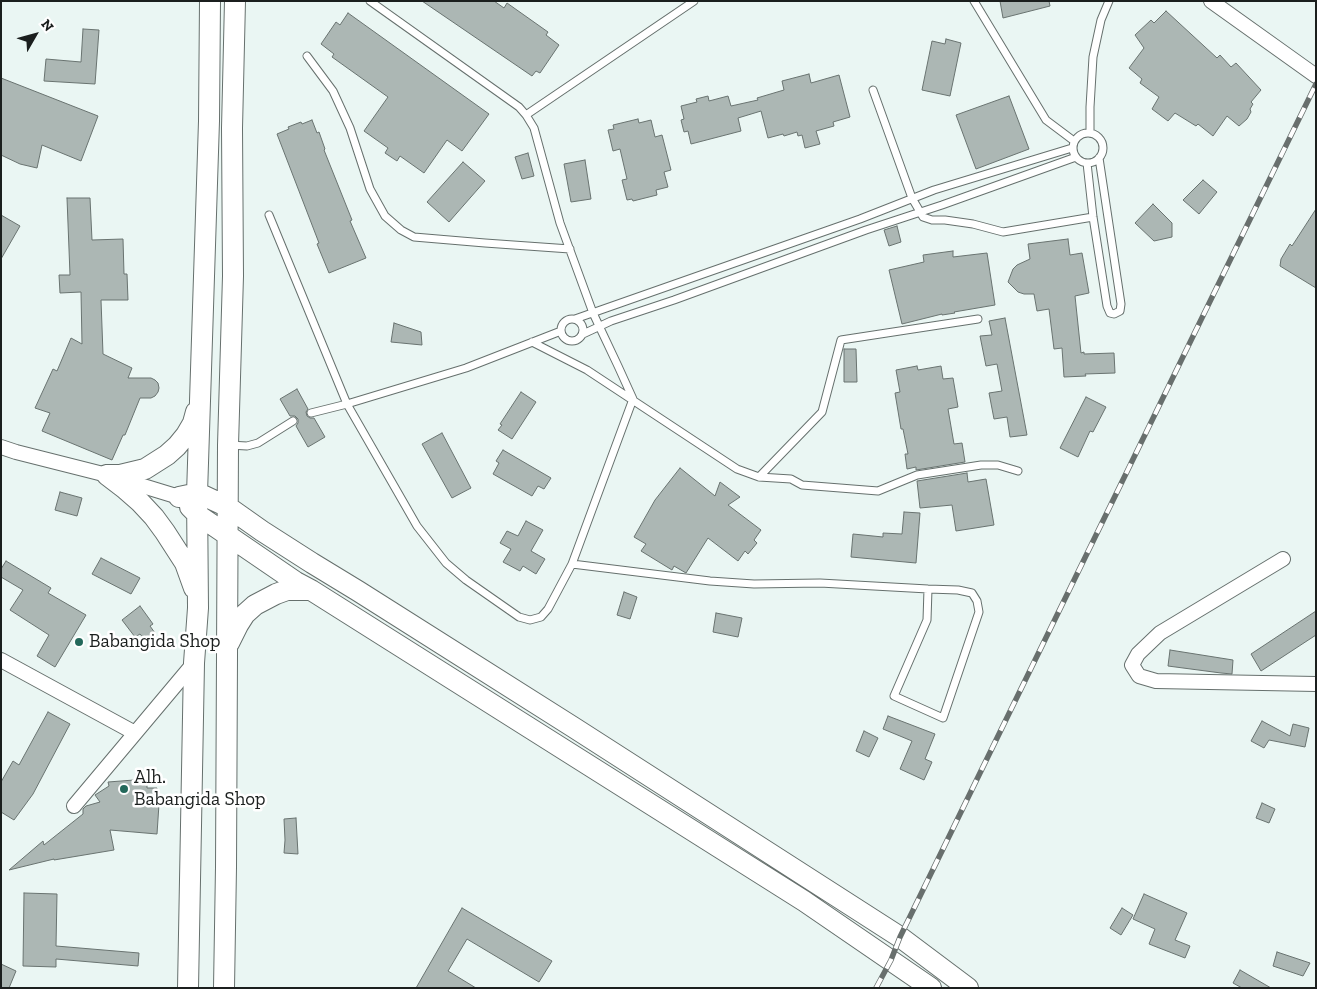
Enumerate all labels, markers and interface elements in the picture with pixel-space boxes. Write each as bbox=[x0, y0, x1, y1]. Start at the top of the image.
north arrow bbox=[10, 10, 60, 60]
text: N bbox=[37, 16, 57, 35]
place label: Babangida Shop bbox=[89, 631, 220, 653]
marker: Babangida Shop bbox=[73, 636, 85, 648]
place label: Alh. Babangida Shop bbox=[134, 767, 265, 811]
marker: Alh. Babangida Shop bbox=[118, 783, 130, 795]

